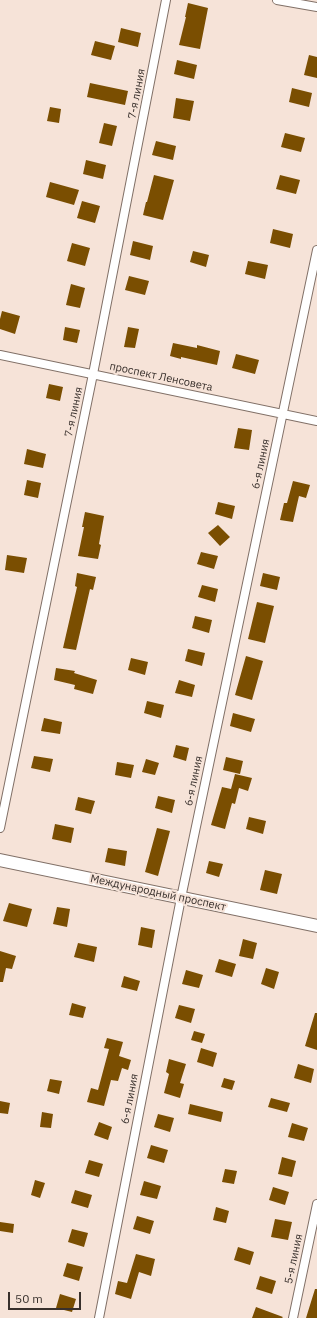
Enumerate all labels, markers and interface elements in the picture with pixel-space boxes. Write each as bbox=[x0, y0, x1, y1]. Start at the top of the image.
street label: 7-я линия bbox=[126, 68, 148, 120]
street label: проспект Ленсовета bbox=[108, 360, 214, 394]
street label: 7-я линия bbox=[62, 386, 86, 438]
street label: 6-я линия bbox=[249, 438, 273, 490]
street label: 6-я линия bbox=[182, 755, 206, 807]
street label: Международный проспект bbox=[89, 872, 227, 914]
street label: 6-я линия bbox=[119, 1073, 141, 1125]
street label: 5-я линия bbox=[282, 1233, 306, 1285]
scale bar bbox=[10, 1284, 83, 1310]
text: 50 m bbox=[15, 1291, 43, 1306]

